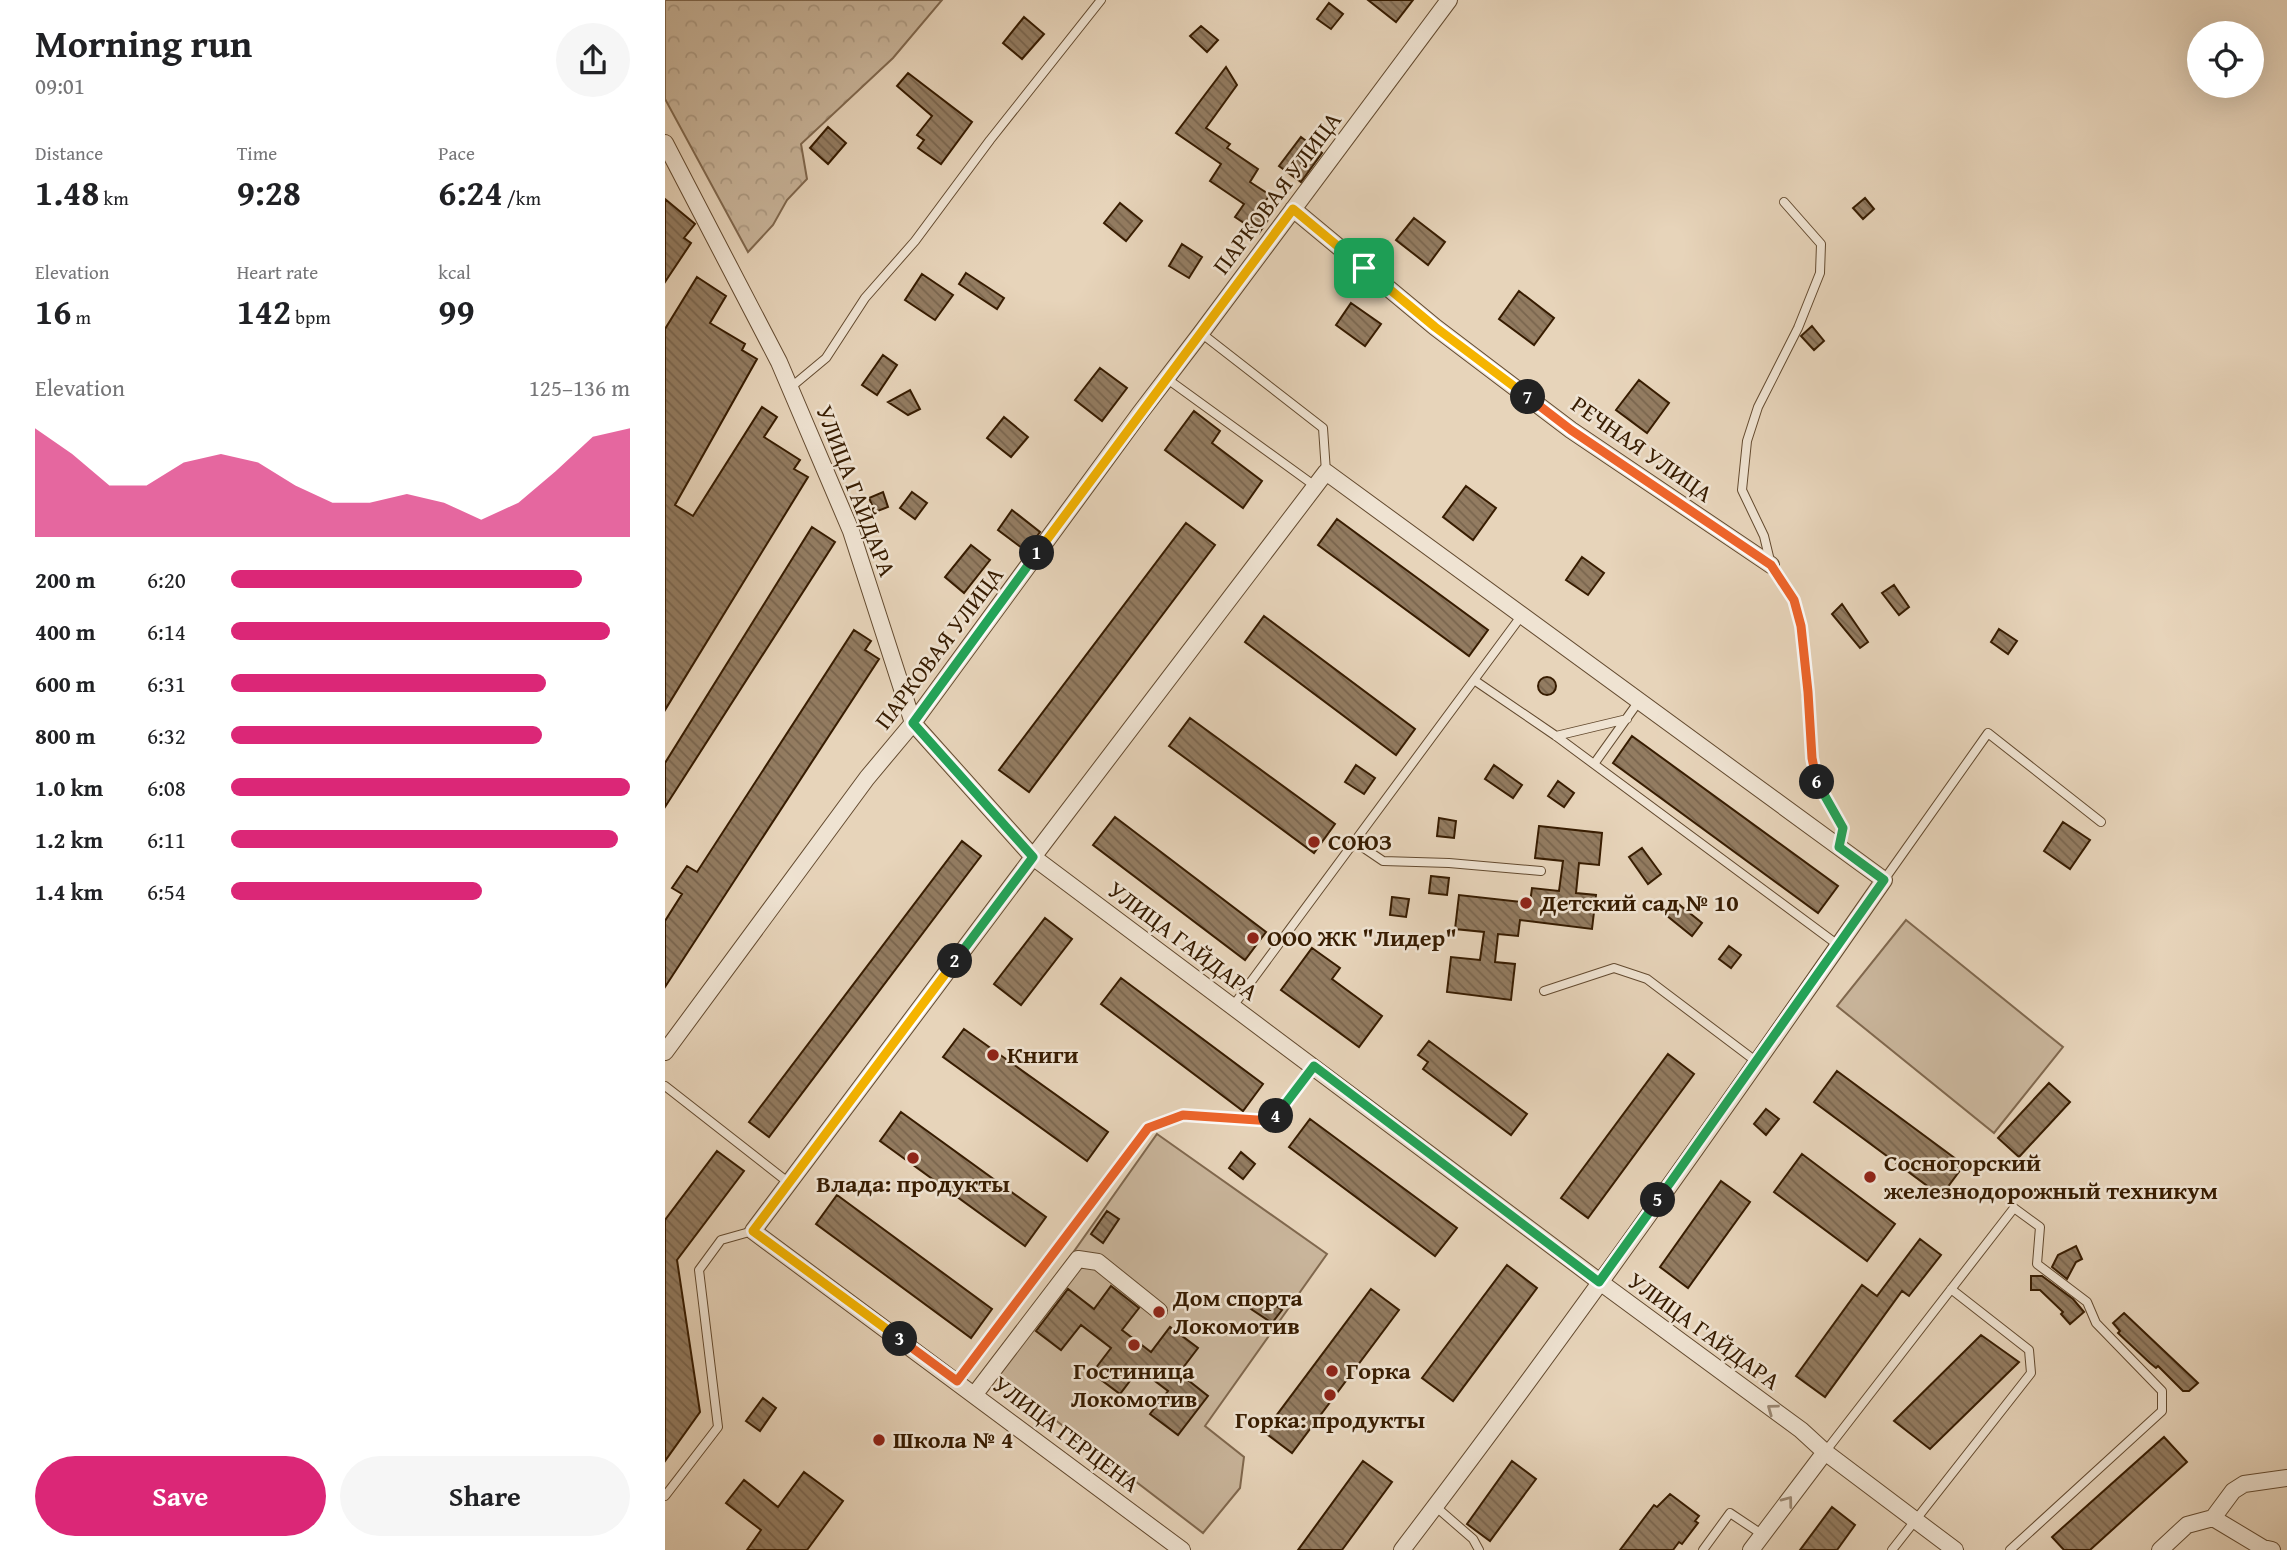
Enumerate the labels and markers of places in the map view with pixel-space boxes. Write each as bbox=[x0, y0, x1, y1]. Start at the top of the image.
pin bbox=[1334, 238, 1394, 298]
pin: 7 bbox=[1511, 380, 1545, 414]
pin: 1 bbox=[1019, 536, 1055, 570]
pin: 6 bbox=[1799, 764, 1835, 800]
place label: СОЮЗ bbox=[1328, 824, 1392, 859]
marker: СОЮЗ bbox=[1306, 834, 1322, 850]
place label: Детский сад № 10 bbox=[1539, 885, 1739, 920]
marker: Детский сад № 10 bbox=[1518, 895, 1534, 911]
place label: ООО ЖК "Лидер" bbox=[1267, 920, 1457, 955]
marker: ООО ЖК "Лидер" bbox=[1245, 930, 1261, 946]
pin: 2 bbox=[937, 944, 973, 978]
place label: Книги bbox=[1007, 1037, 1079, 1072]
marker: Книги bbox=[985, 1047, 1001, 1063]
pin: 4 bbox=[1259, 1098, 1293, 1134]
place label: Сосногорский железнодорожный техникум bbox=[1884, 1145, 2218, 1208]
marker: Влада: продукты bbox=[905, 1150, 921, 1166]
place label: Влада: продукты bbox=[816, 1166, 1010, 1201]
marker: Сосногорский железнодорожный техникум bbox=[1862, 1169, 1878, 1185]
pin: 5 bbox=[1641, 1182, 1675, 1218]
place label: Дом спорта Локомотив bbox=[1172, 1280, 1303, 1343]
marker: Дом спорта Локомотив bbox=[1151, 1304, 1167, 1320]
pin: 3 bbox=[883, 1322, 917, 1356]
marker: Гостиница Локомотив bbox=[1126, 1337, 1142, 1353]
place label: Гостиница Локомотив bbox=[1071, 1353, 1197, 1416]
place label: Горка bbox=[1346, 1353, 1412, 1388]
marker: Горка bbox=[1324, 1363, 1340, 1379]
marker: Горка: продукты bbox=[1322, 1387, 1338, 1403]
place label: Горка: продукты bbox=[1235, 1402, 1425, 1437]
place label: Школа № 4 bbox=[893, 1422, 1013, 1457]
marker: Школа № 4 bbox=[871, 1432, 887, 1448]

